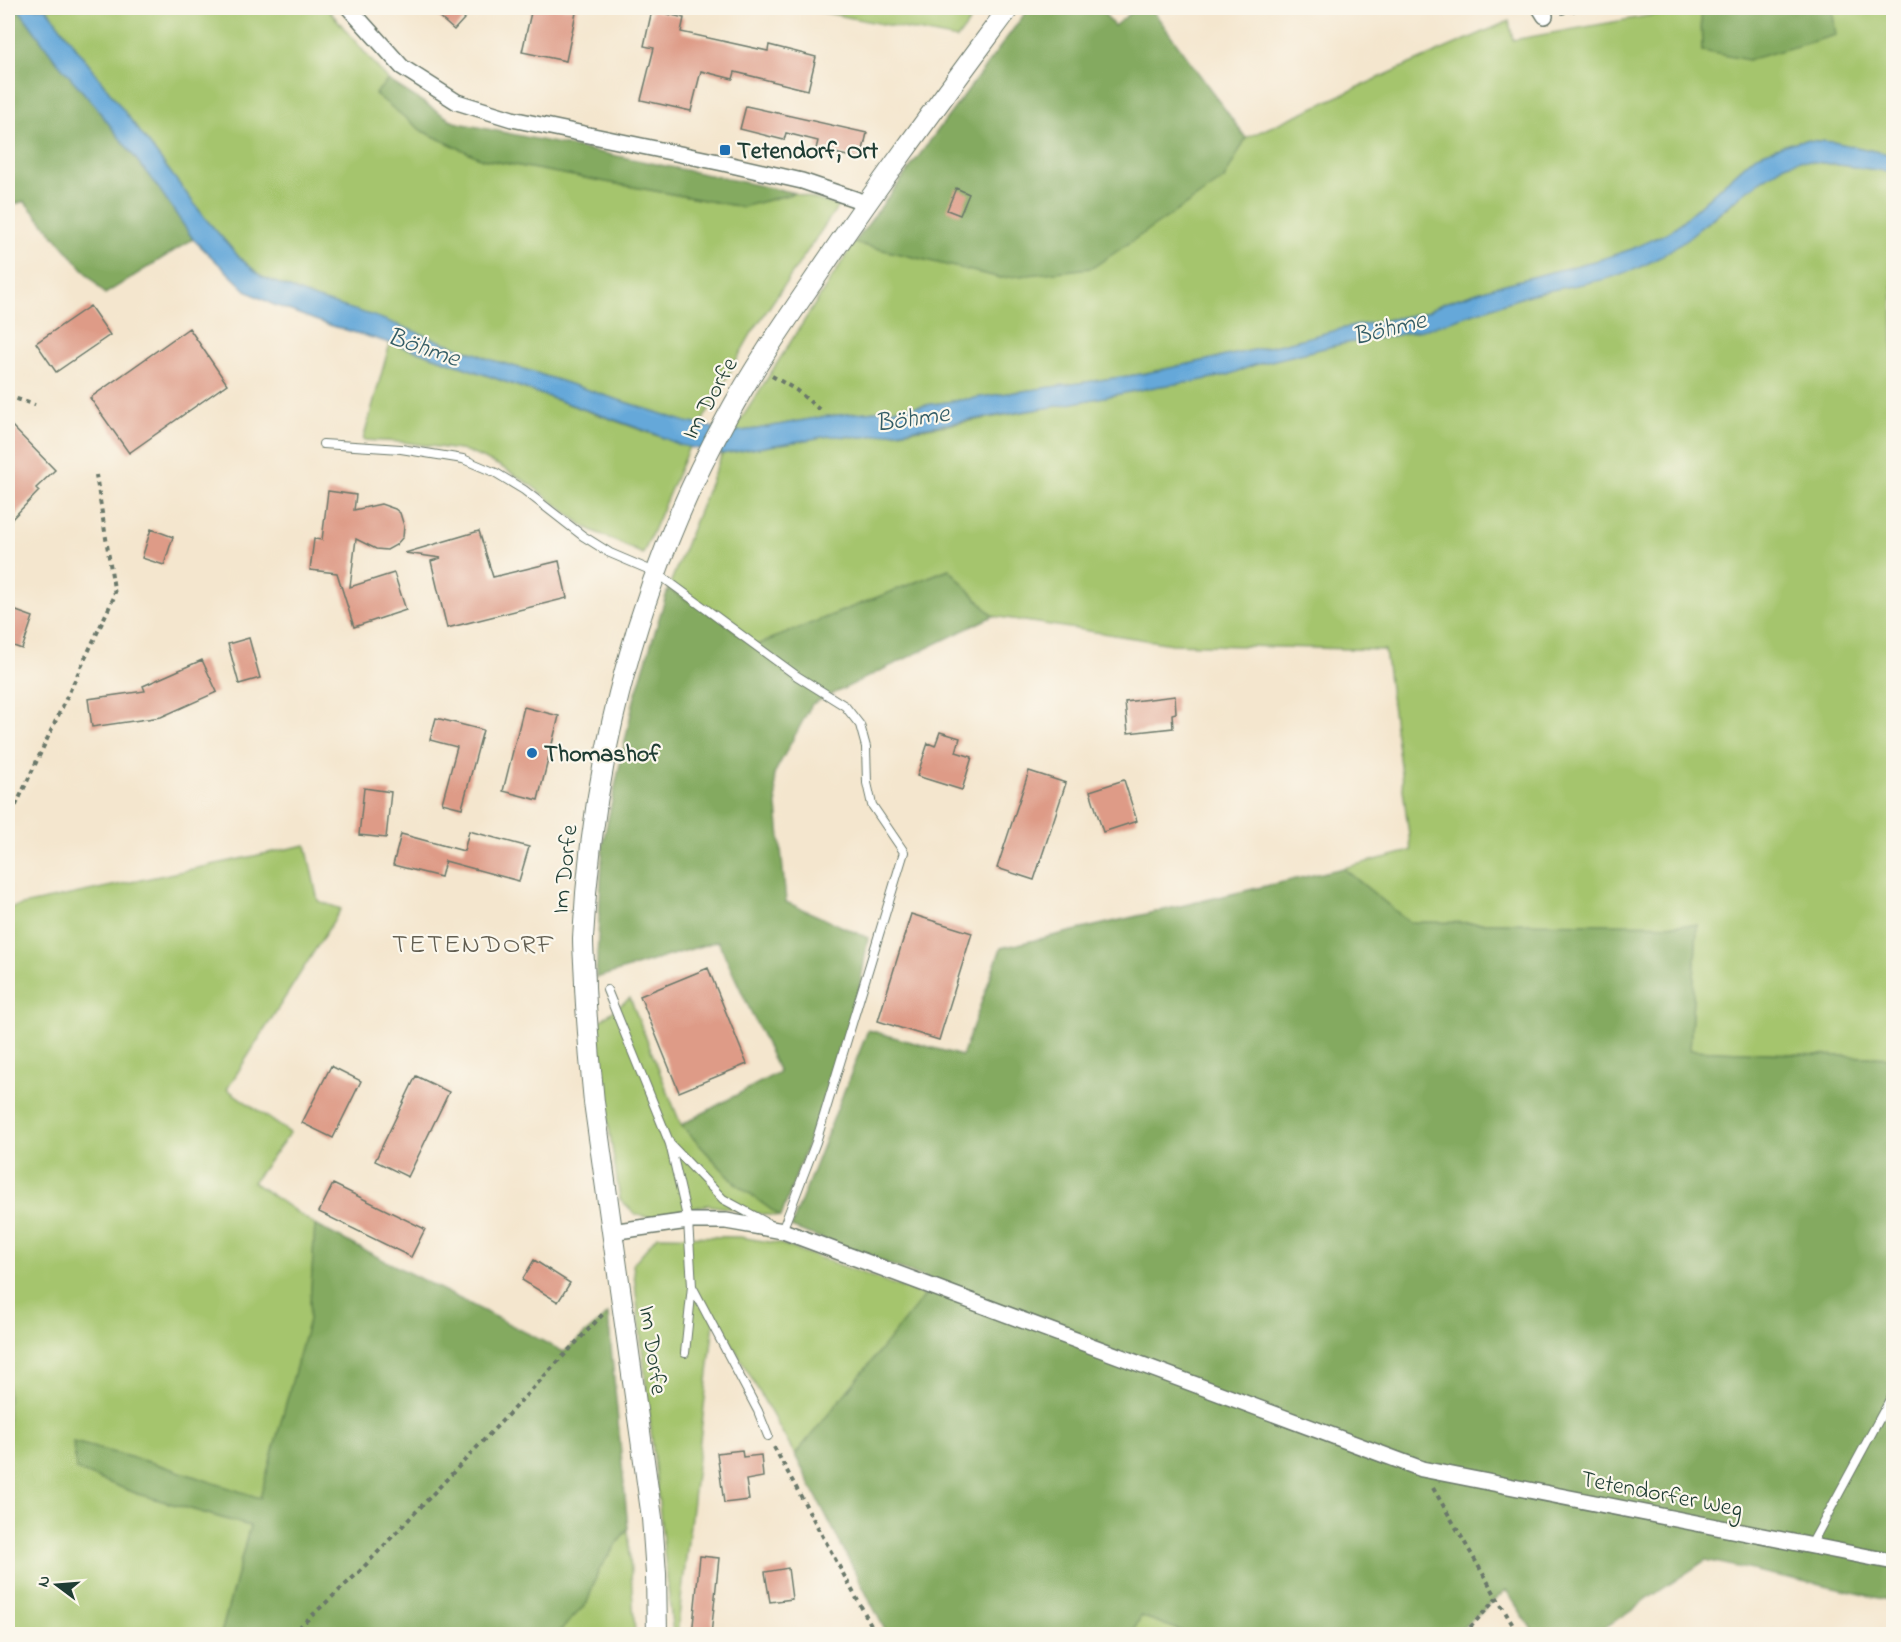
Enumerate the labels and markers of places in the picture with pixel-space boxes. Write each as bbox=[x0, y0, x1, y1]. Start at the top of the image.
place label: Tetendorf, Ort bbox=[737, 135, 879, 170]
marker: Tetendorf, Ort bbox=[718, 143, 732, 157]
place label: Thomashof bbox=[544, 738, 661, 773]
marker: Thomashof bbox=[525, 746, 539, 760]

